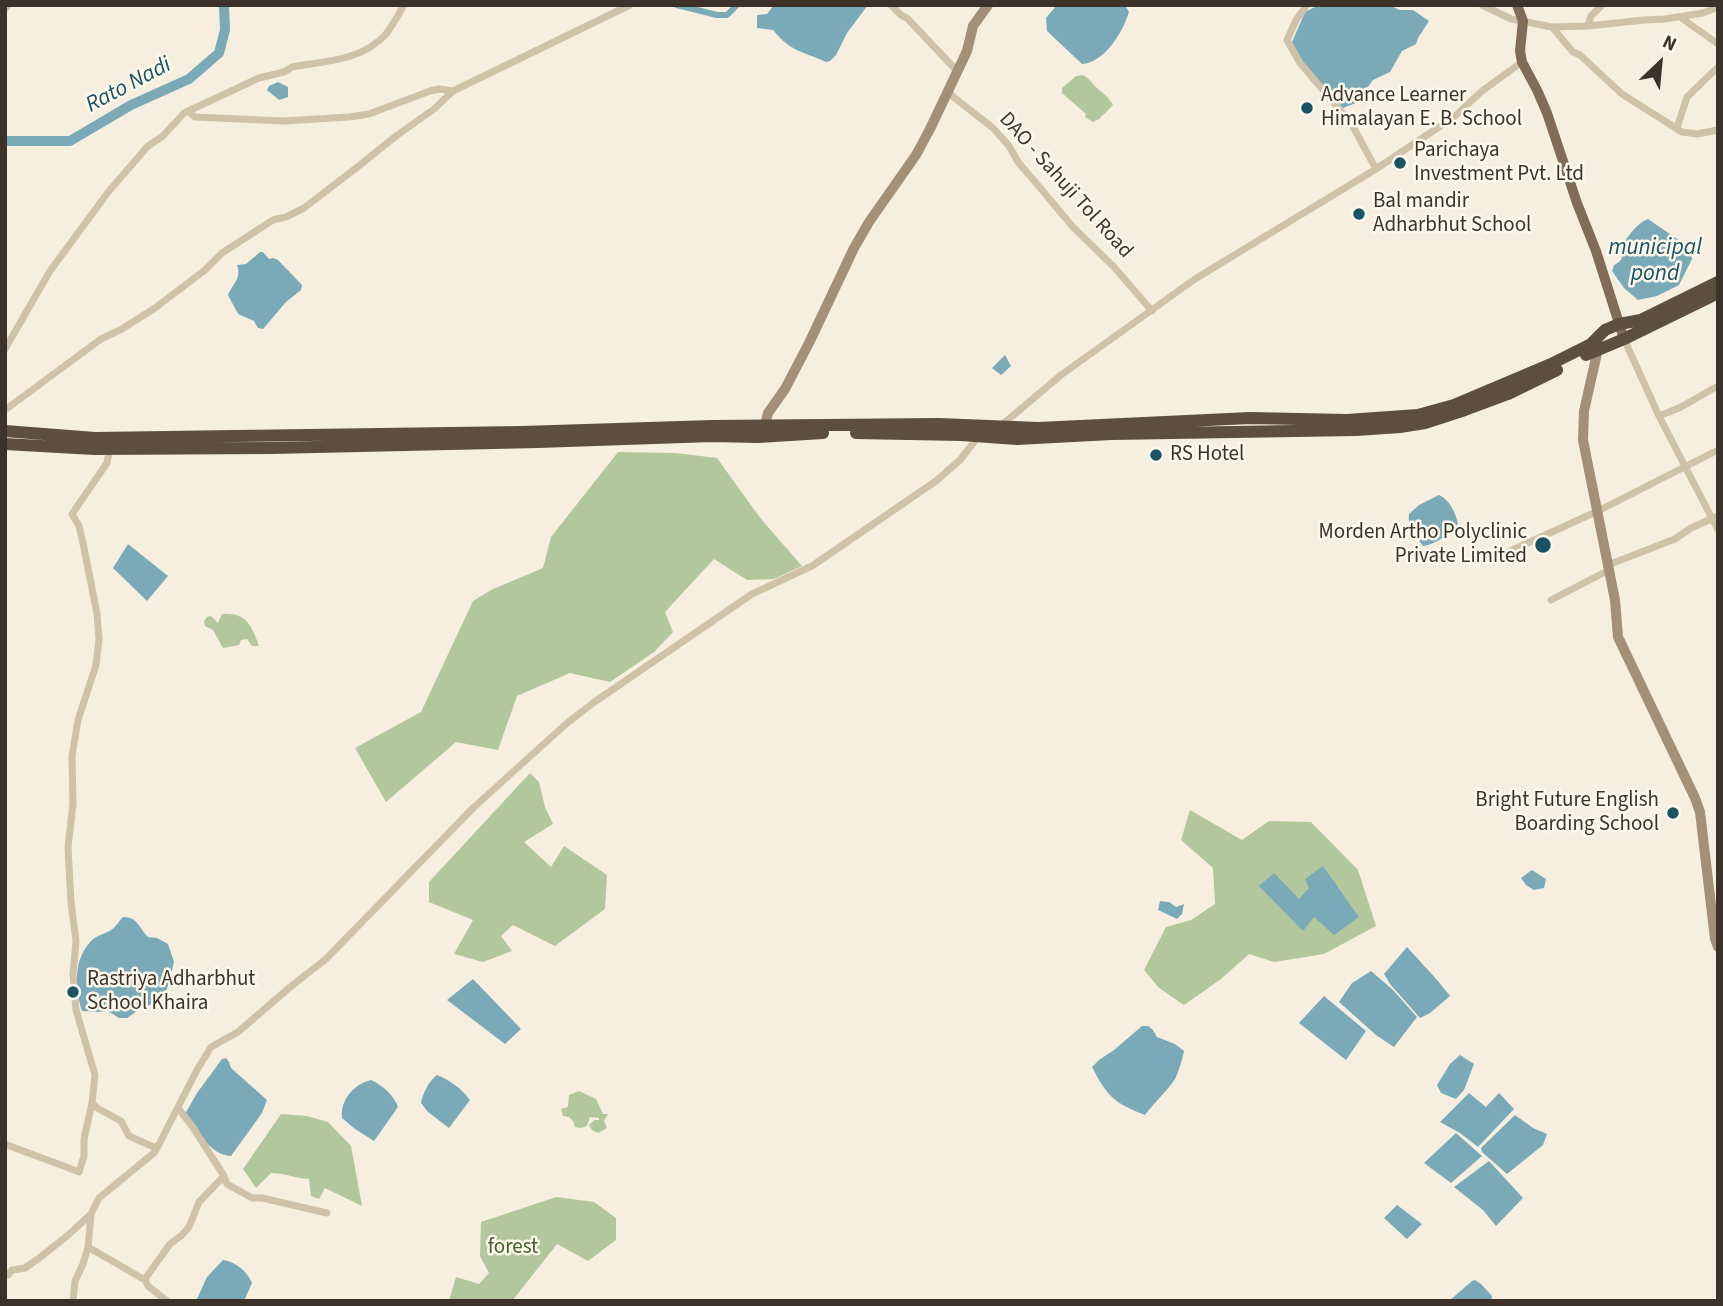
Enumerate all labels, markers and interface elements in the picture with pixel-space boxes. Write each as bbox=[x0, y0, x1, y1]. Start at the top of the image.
north arrow bbox=[1625, 28, 1695, 98]
text: N bbox=[1658, 29, 1681, 59]
water label: Rato Nadi bbox=[82, 52, 176, 120]
place label: Advance Learner Himalayan E. B. School bbox=[1321, 83, 1522, 133]
marker: Advance Learner Himalayan E. B. School bbox=[1299, 100, 1315, 116]
street label: DAO - Sahuji Tol Road bbox=[993, 108, 1137, 264]
place label: Parichaya Investment Pvt. Ltd bbox=[1414, 138, 1584, 188]
marker: Parichaya Investment Pvt. Ltd bbox=[1392, 155, 1408, 171]
place label: Bal mandir Adharbhut School bbox=[1373, 189, 1531, 239]
marker: Bal mandir Adharbhut School bbox=[1351, 206, 1367, 222]
water label: municipal pond bbox=[1608, 235, 1702, 289]
place label: RS Hotel bbox=[1170, 442, 1244, 468]
marker: RS Hotel bbox=[1148, 447, 1164, 463]
place label: Morden Artho Polyclinic Private Limited bbox=[1319, 520, 1527, 570]
marker: Morden Artho Polyclinic Private Limited bbox=[1533, 535, 1553, 555]
place label: Bright Future English Boarding School bbox=[1475, 788, 1659, 838]
marker: Bright Future English Boarding School bbox=[1665, 805, 1681, 821]
place label: Rastriya Adharbhut School Khaira bbox=[87, 967, 255, 1017]
marker: Rastriya Adharbhut School Khaira bbox=[65, 984, 81, 1000]
park label: forest bbox=[488, 1235, 538, 1261]

